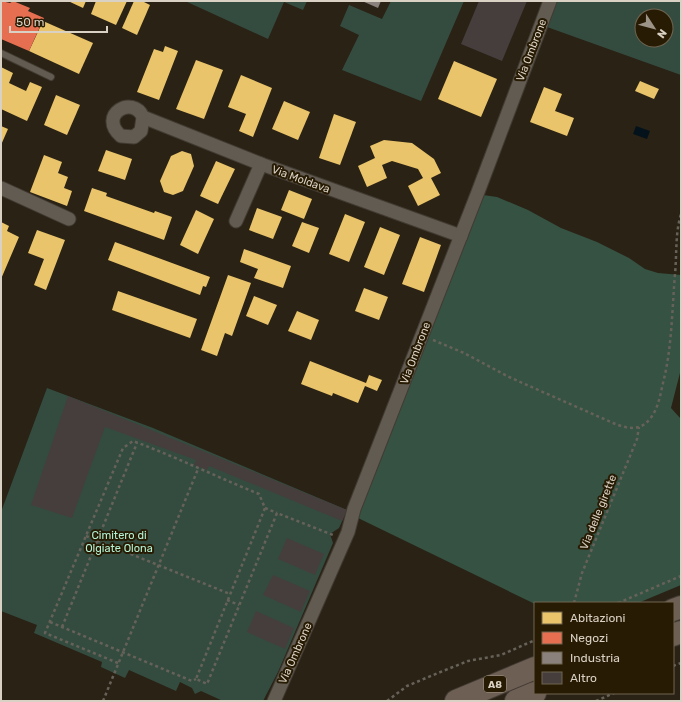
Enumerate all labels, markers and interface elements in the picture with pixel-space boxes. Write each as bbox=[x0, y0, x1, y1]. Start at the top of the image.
scale bar bbox=[10, 8, 107, 34]
north arrow bbox=[634, 8, 674, 48]
text: 50 m bbox=[16, 15, 44, 29]
street label: Via Ombrone bbox=[514, 17, 549, 83]
text: N bbox=[654, 27, 669, 41]
street label: Via Moldava bbox=[270, 163, 332, 196]
street label: Via Ombrone bbox=[398, 320, 433, 386]
street label: Via delle girette bbox=[578, 473, 619, 552]
park label: Cimitero di Olgiate Olona bbox=[85, 529, 153, 555]
legend bbox=[534, 602, 674, 694]
text: Abitazioni bbox=[570, 611, 626, 625]
street label: Via Ombrone bbox=[276, 621, 315, 686]
text: Negozi bbox=[570, 631, 608, 645]
text: Industria bbox=[570, 651, 620, 665]
text: Altro bbox=[570, 671, 597, 685]
road number: A8 bbox=[484, 676, 506, 692]

